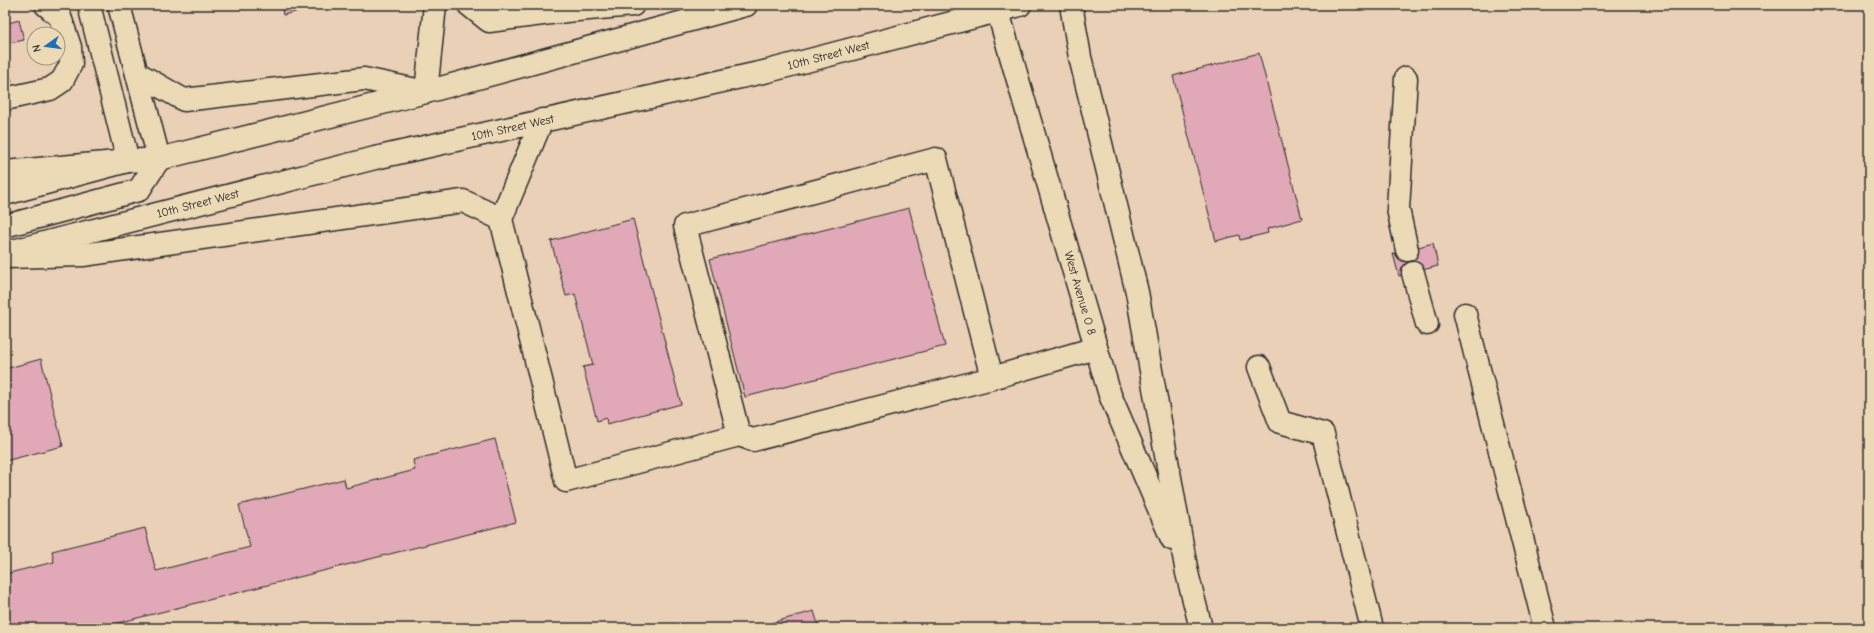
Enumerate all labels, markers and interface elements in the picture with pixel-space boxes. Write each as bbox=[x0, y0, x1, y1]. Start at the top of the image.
north arrow bbox=[26, 26, 66, 66]
street label: 10th Street West bbox=[786, 38, 871, 73]
text: N bbox=[30, 43, 44, 53]
street label: 10th Street West bbox=[470, 111, 556, 143]
street label: 10th Street West bbox=[155, 186, 241, 221]
street label: West Avenue O 8 bbox=[1061, 249, 1099, 336]

